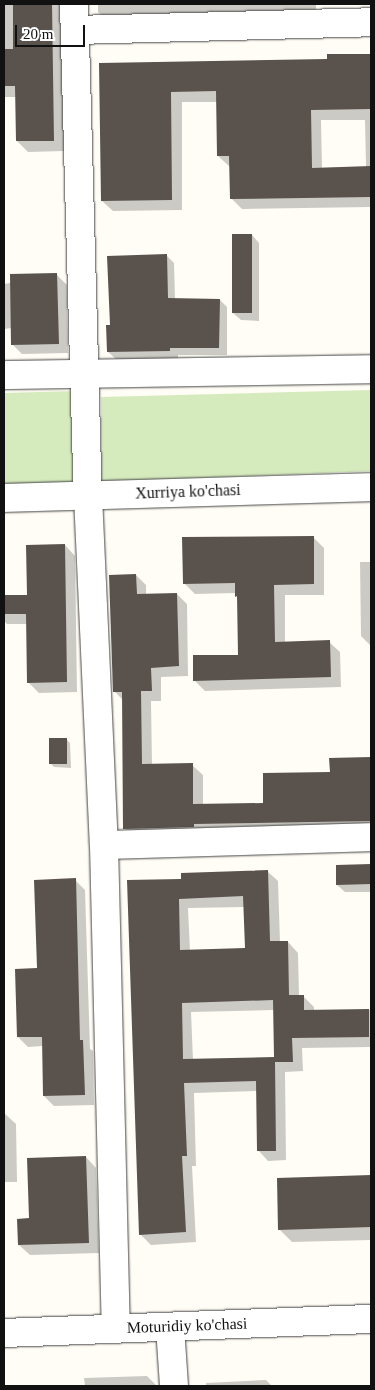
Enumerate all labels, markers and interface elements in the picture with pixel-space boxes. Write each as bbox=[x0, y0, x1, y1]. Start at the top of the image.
scale bar bbox=[18, 15, 88, 47]
text: 20 m bbox=[23, 26, 53, 42]
street label: Xurriya ko'chasi bbox=[135, 481, 241, 503]
street label: Moturidiy ko'chasi bbox=[126, 1314, 248, 1338]

